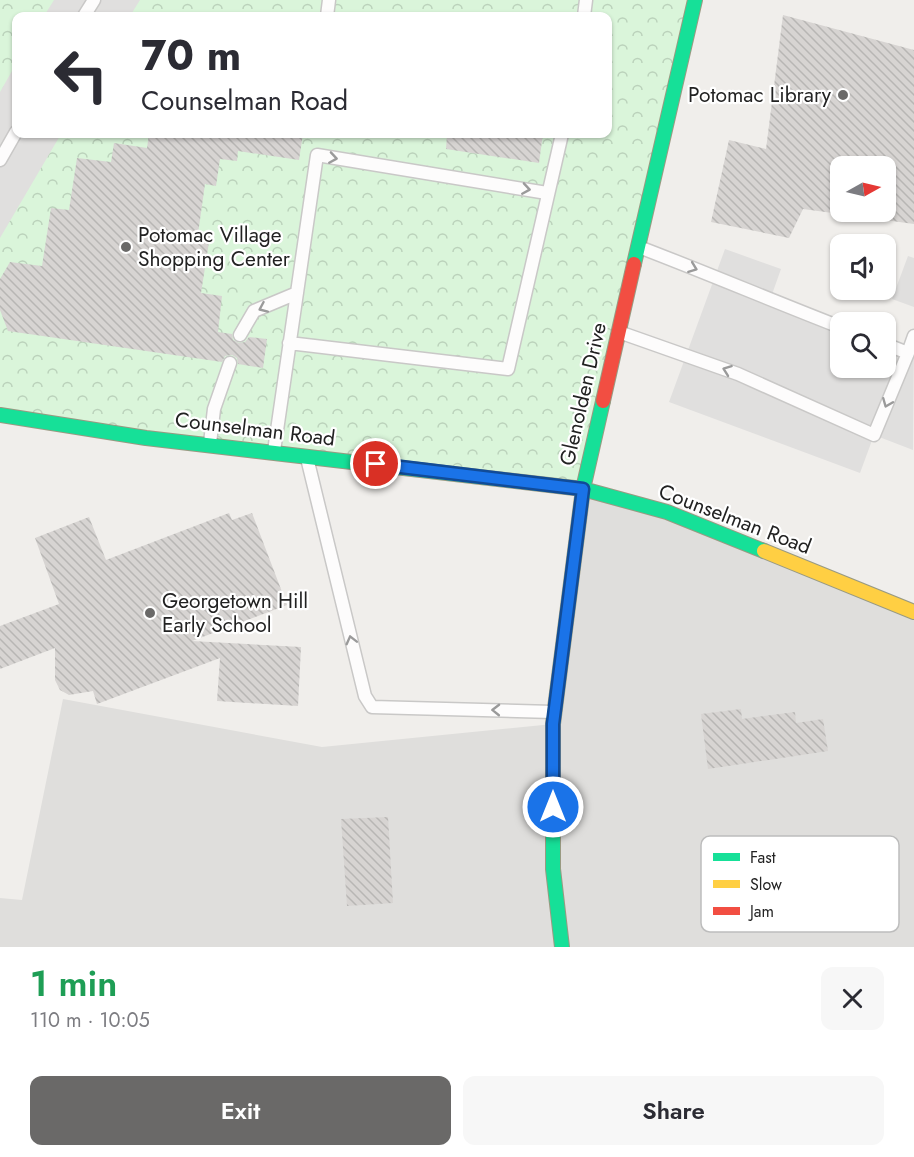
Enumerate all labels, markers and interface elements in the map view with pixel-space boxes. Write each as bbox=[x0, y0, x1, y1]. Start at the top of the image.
text: 70 m bbox=[141, 25, 241, 86]
icon: left bbox=[42, 36, 120, 114]
place label: Potomac Library bbox=[688, 80, 832, 110]
text: Counselman Road bbox=[141, 81, 348, 120]
marker: Potomac Library bbox=[836, 88, 850, 102]
one-way arrow bbox=[329, 151, 338, 163]
north arrow bbox=[830, 156, 896, 222]
map controls bbox=[830, 156, 896, 378]
one-way arrow bbox=[521, 183, 530, 195]
place label: Potomac Village Shopping Center bbox=[138, 220, 291, 274]
button: sound bbox=[830, 234, 896, 300]
marker: Potomac Village Shopping Center bbox=[119, 240, 133, 254]
one-way arrow bbox=[687, 261, 698, 273]
one-way arrow bbox=[258, 300, 269, 312]
button: search bbox=[830, 312, 896, 378]
street label: Glenolden Drive bbox=[552, 319, 614, 469]
one-way arrow bbox=[722, 364, 733, 377]
one-way arrow bbox=[882, 397, 894, 408]
street label: Counselman Road bbox=[173, 404, 337, 454]
pin bbox=[350, 438, 401, 489]
icon: arrive bbox=[359, 447, 392, 480]
street label: Counselman Road bbox=[654, 476, 816, 562]
place label: Georgetown Hill Early School bbox=[162, 586, 308, 640]
marker: Georgetown Hill Early School bbox=[143, 606, 157, 620]
one-way arrow bbox=[346, 635, 359, 645]
one-way arrow bbox=[491, 704, 500, 716]
position arrow bbox=[521, 775, 585, 839]
legend bbox=[701, 836, 899, 932]
text: Fast bbox=[750, 846, 776, 869]
text: Slow bbox=[750, 873, 782, 896]
text: Jam bbox=[748, 900, 774, 923]
text: 1 min bbox=[30, 957, 117, 1009]
button: close bbox=[821, 967, 884, 1030]
text: 110 m · 10:05 bbox=[30, 1006, 150, 1035]
button: Exit bbox=[30, 1076, 451, 1145]
button: Share bbox=[463, 1076, 884, 1145]

